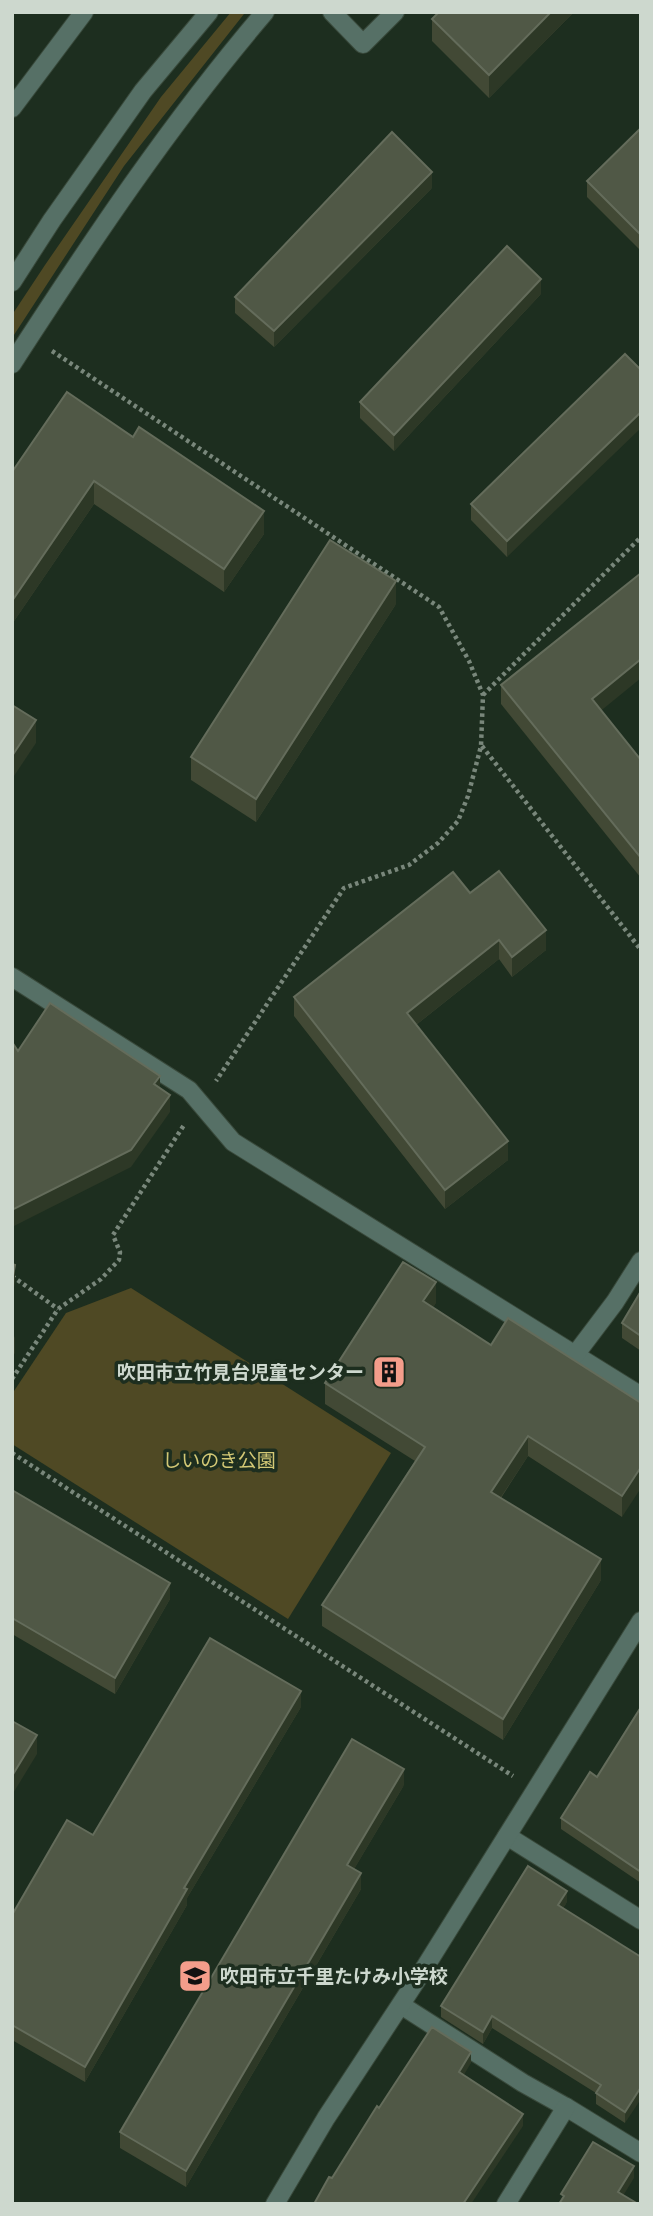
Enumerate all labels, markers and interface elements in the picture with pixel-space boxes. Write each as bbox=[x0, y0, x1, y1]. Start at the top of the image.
building icon: 吹田市立竹見台児童センター bbox=[370, 1353, 408, 1391]
place label: 吹田市立竹見台児童センター bbox=[117, 1360, 364, 1383]
park label: しいのき公園 bbox=[162, 1448, 276, 1471]
school or university icon: 吹田市立千里たけみ小学校 bbox=[176, 1957, 214, 1995]
place label: 吹田市立千里たけみ小学校 bbox=[220, 1964, 448, 1987]

